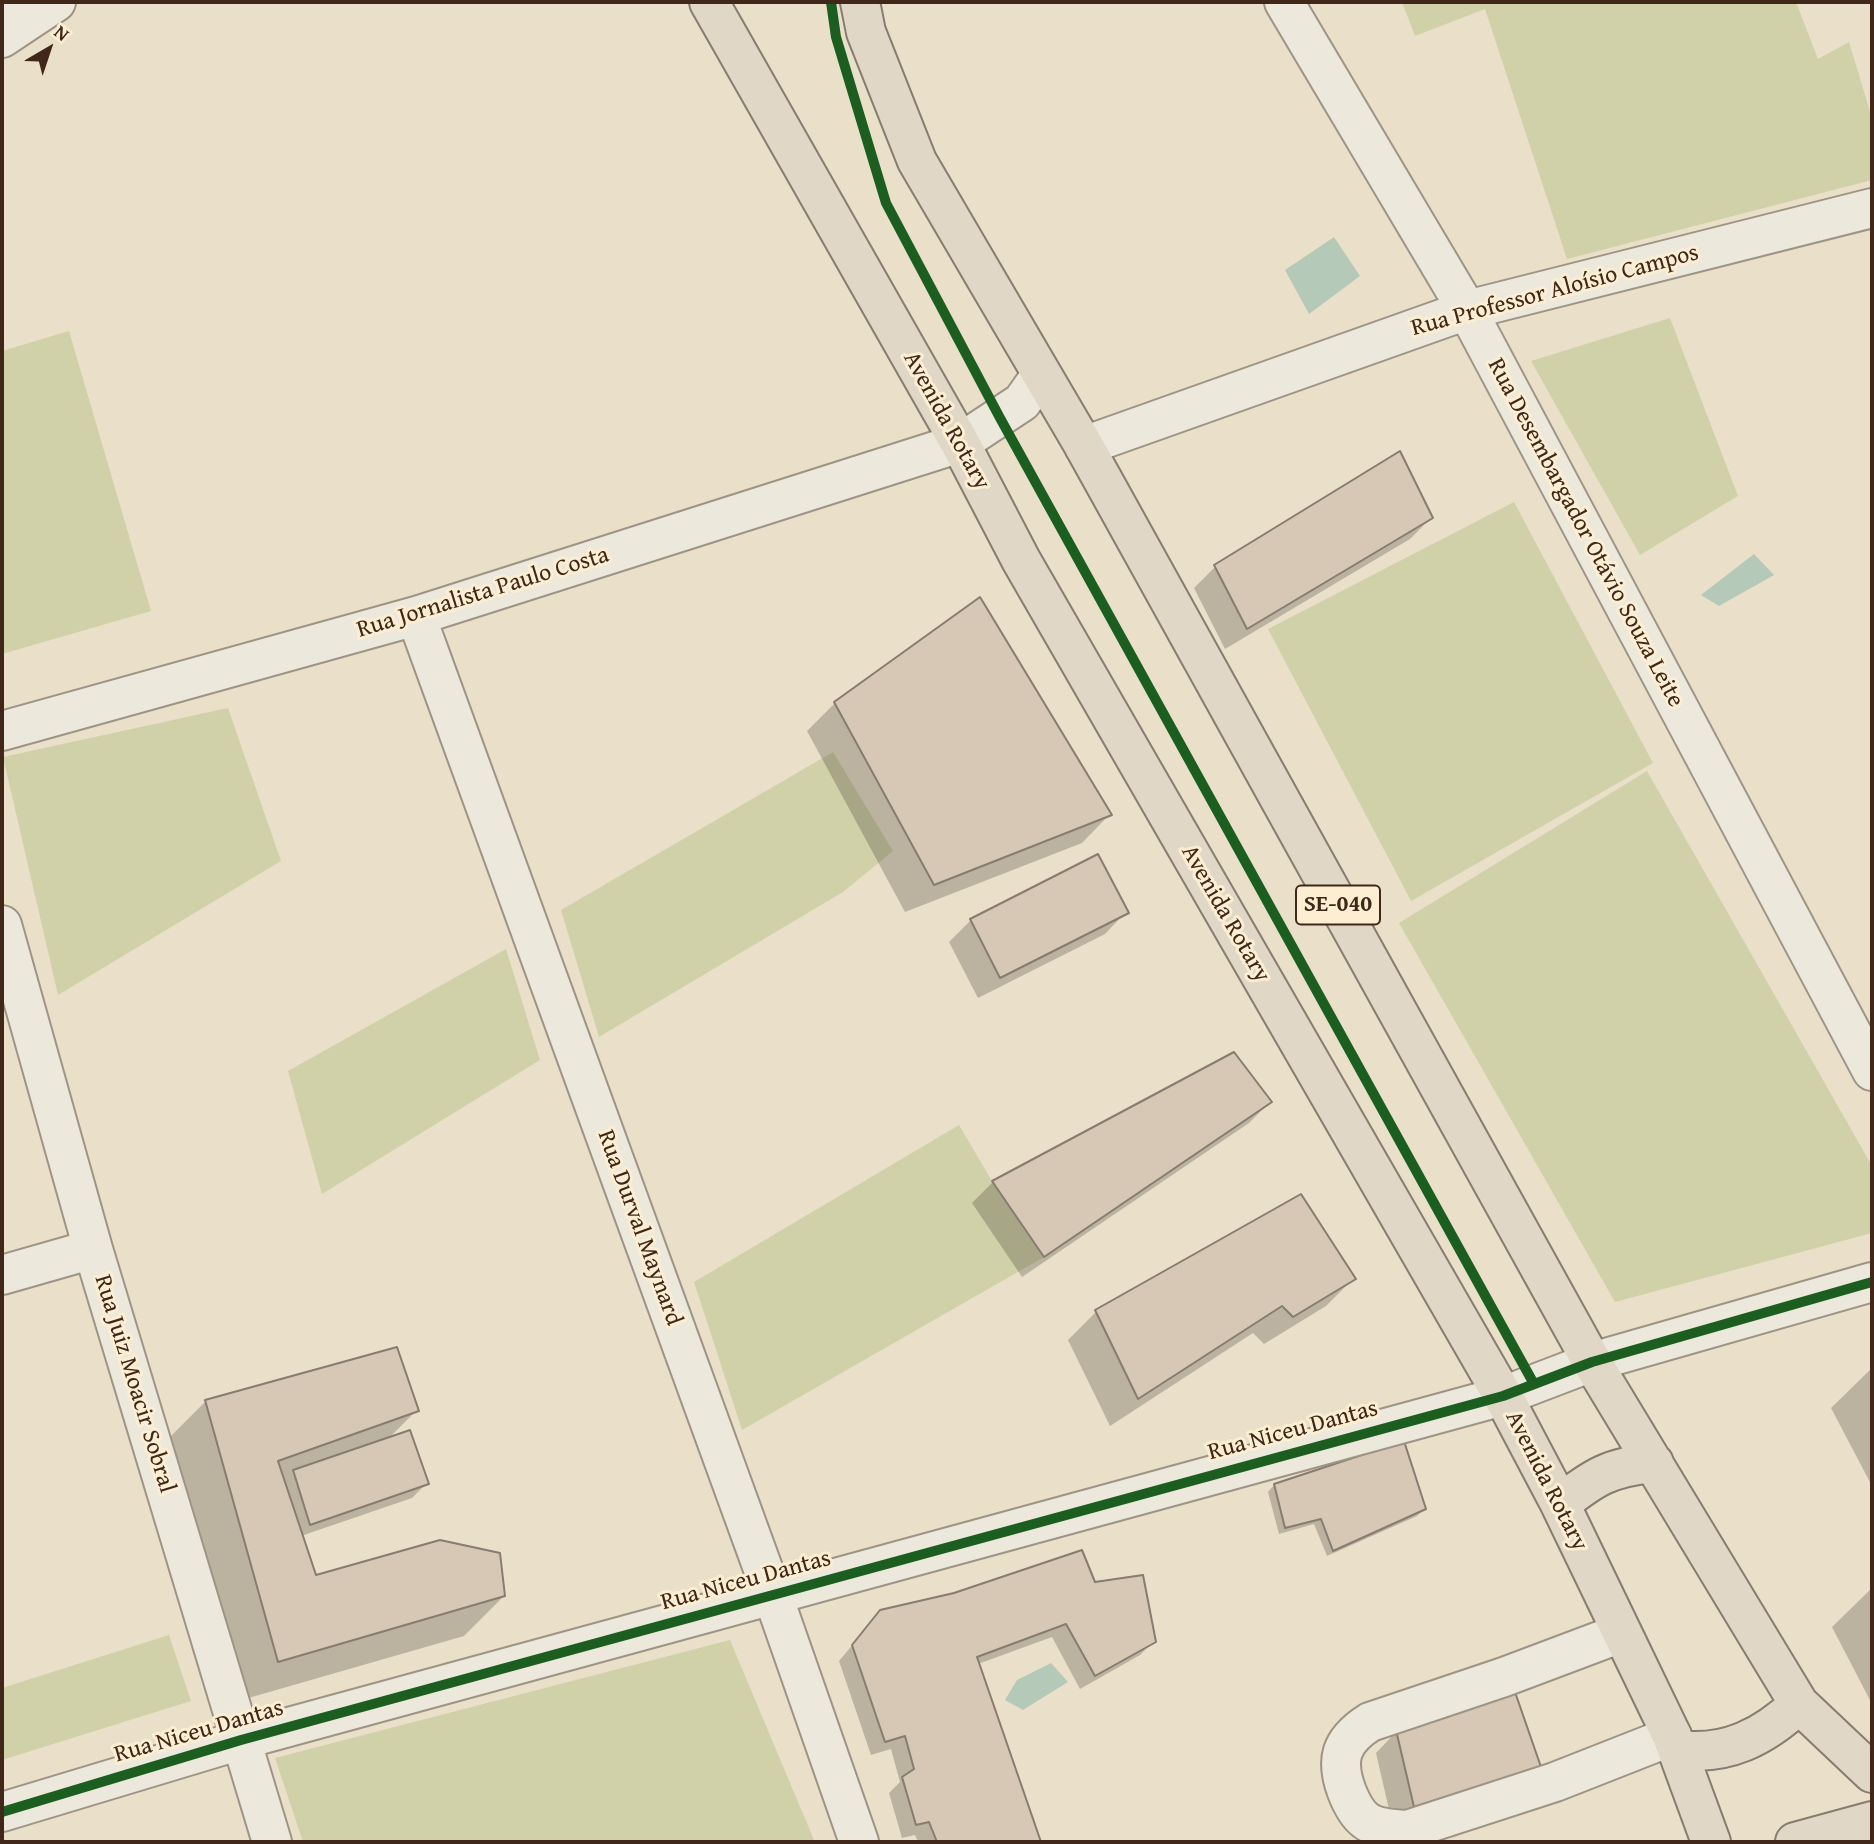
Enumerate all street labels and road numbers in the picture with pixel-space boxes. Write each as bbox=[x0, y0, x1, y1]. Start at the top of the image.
street label: Rua Professor Aloísio Campos bbox=[1408, 239, 1702, 343]
street label: Avenida Rotary bbox=[896, 347, 996, 495]
street label: Rua Desembargador Otávio Souza Leite bbox=[1481, 354, 1689, 712]
street label: Rua Jornalista Paulo Costa bbox=[353, 541, 613, 645]
street label: Avenida Rotary bbox=[1174, 840, 1276, 988]
road number: SE-040 bbox=[1296, 885, 1380, 924]
street label: Rua Durval Maynard bbox=[590, 1126, 688, 1330]
street label: Rua Juiz Moacir Sobral bbox=[87, 1272, 181, 1496]
street label: Rua Niceu Dantas bbox=[1205, 1394, 1381, 1468]
street label: Avenida Rotary bbox=[1498, 1406, 1594, 1556]
street label: Rua Niceu Dantas bbox=[658, 1544, 834, 1618]
street label: Rua Niceu Dantas bbox=[111, 1694, 287, 1770]

